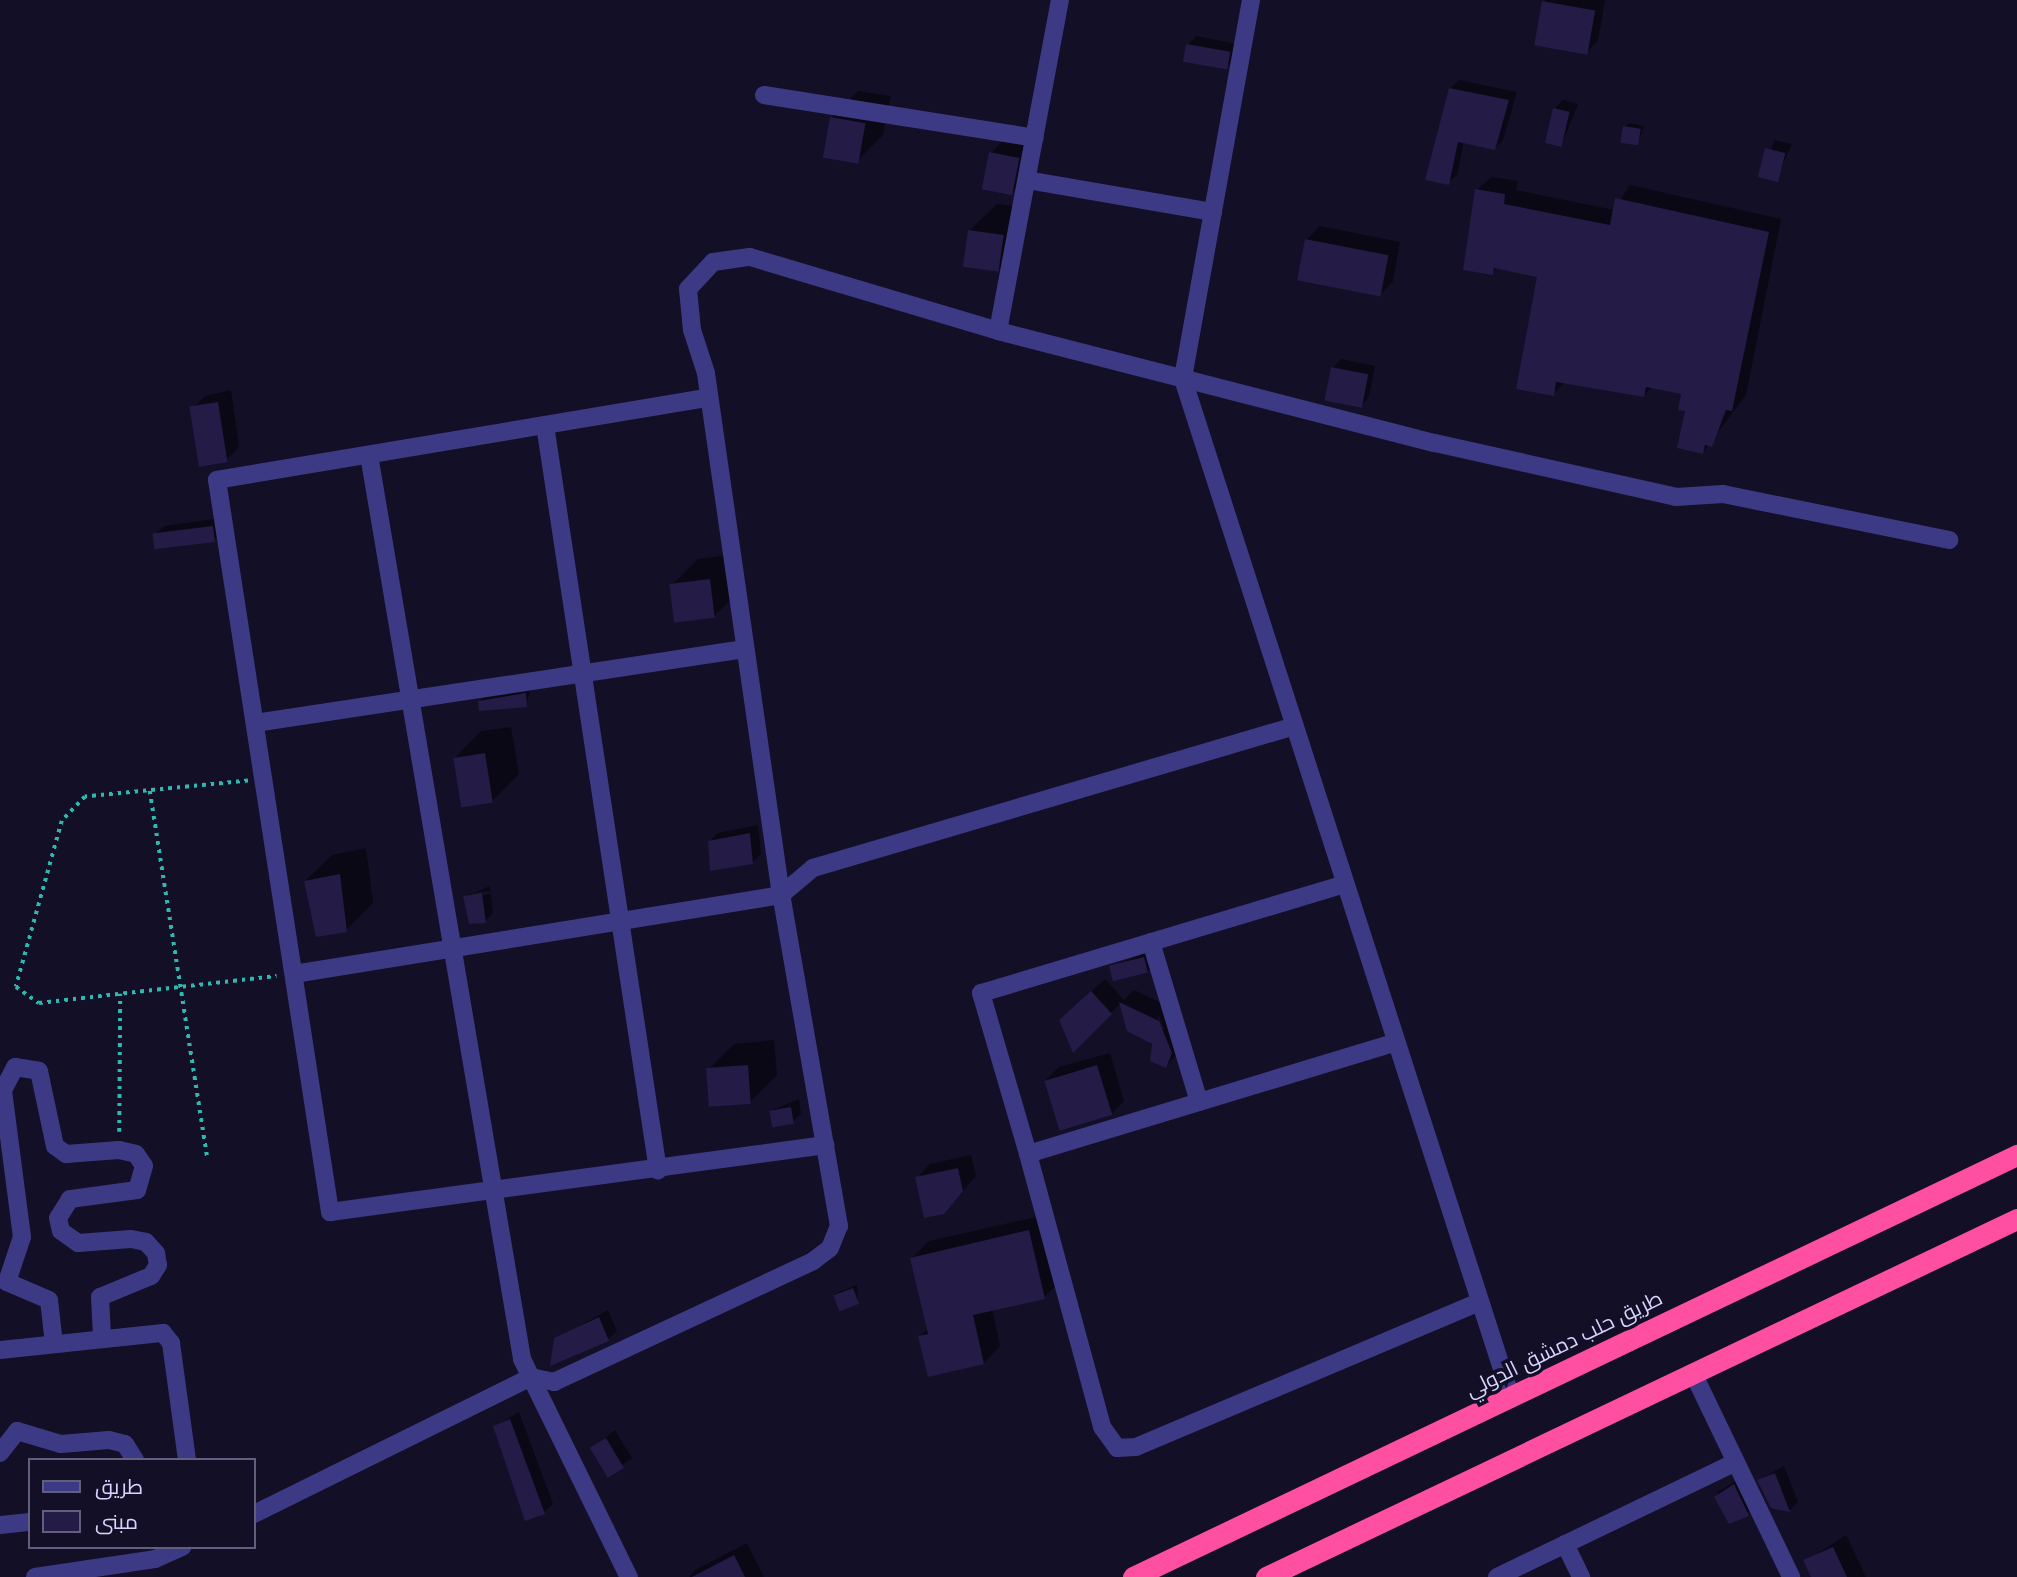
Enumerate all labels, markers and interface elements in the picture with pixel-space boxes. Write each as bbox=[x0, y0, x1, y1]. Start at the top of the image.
street label: طريق حلب دمشق الدولي bbox=[1461, 1285, 1667, 1403]
legend bbox=[28, 1458, 256, 1549]
text: طريق bbox=[95, 1472, 143, 1501]
text: مبنى bbox=[95, 1507, 138, 1536]

